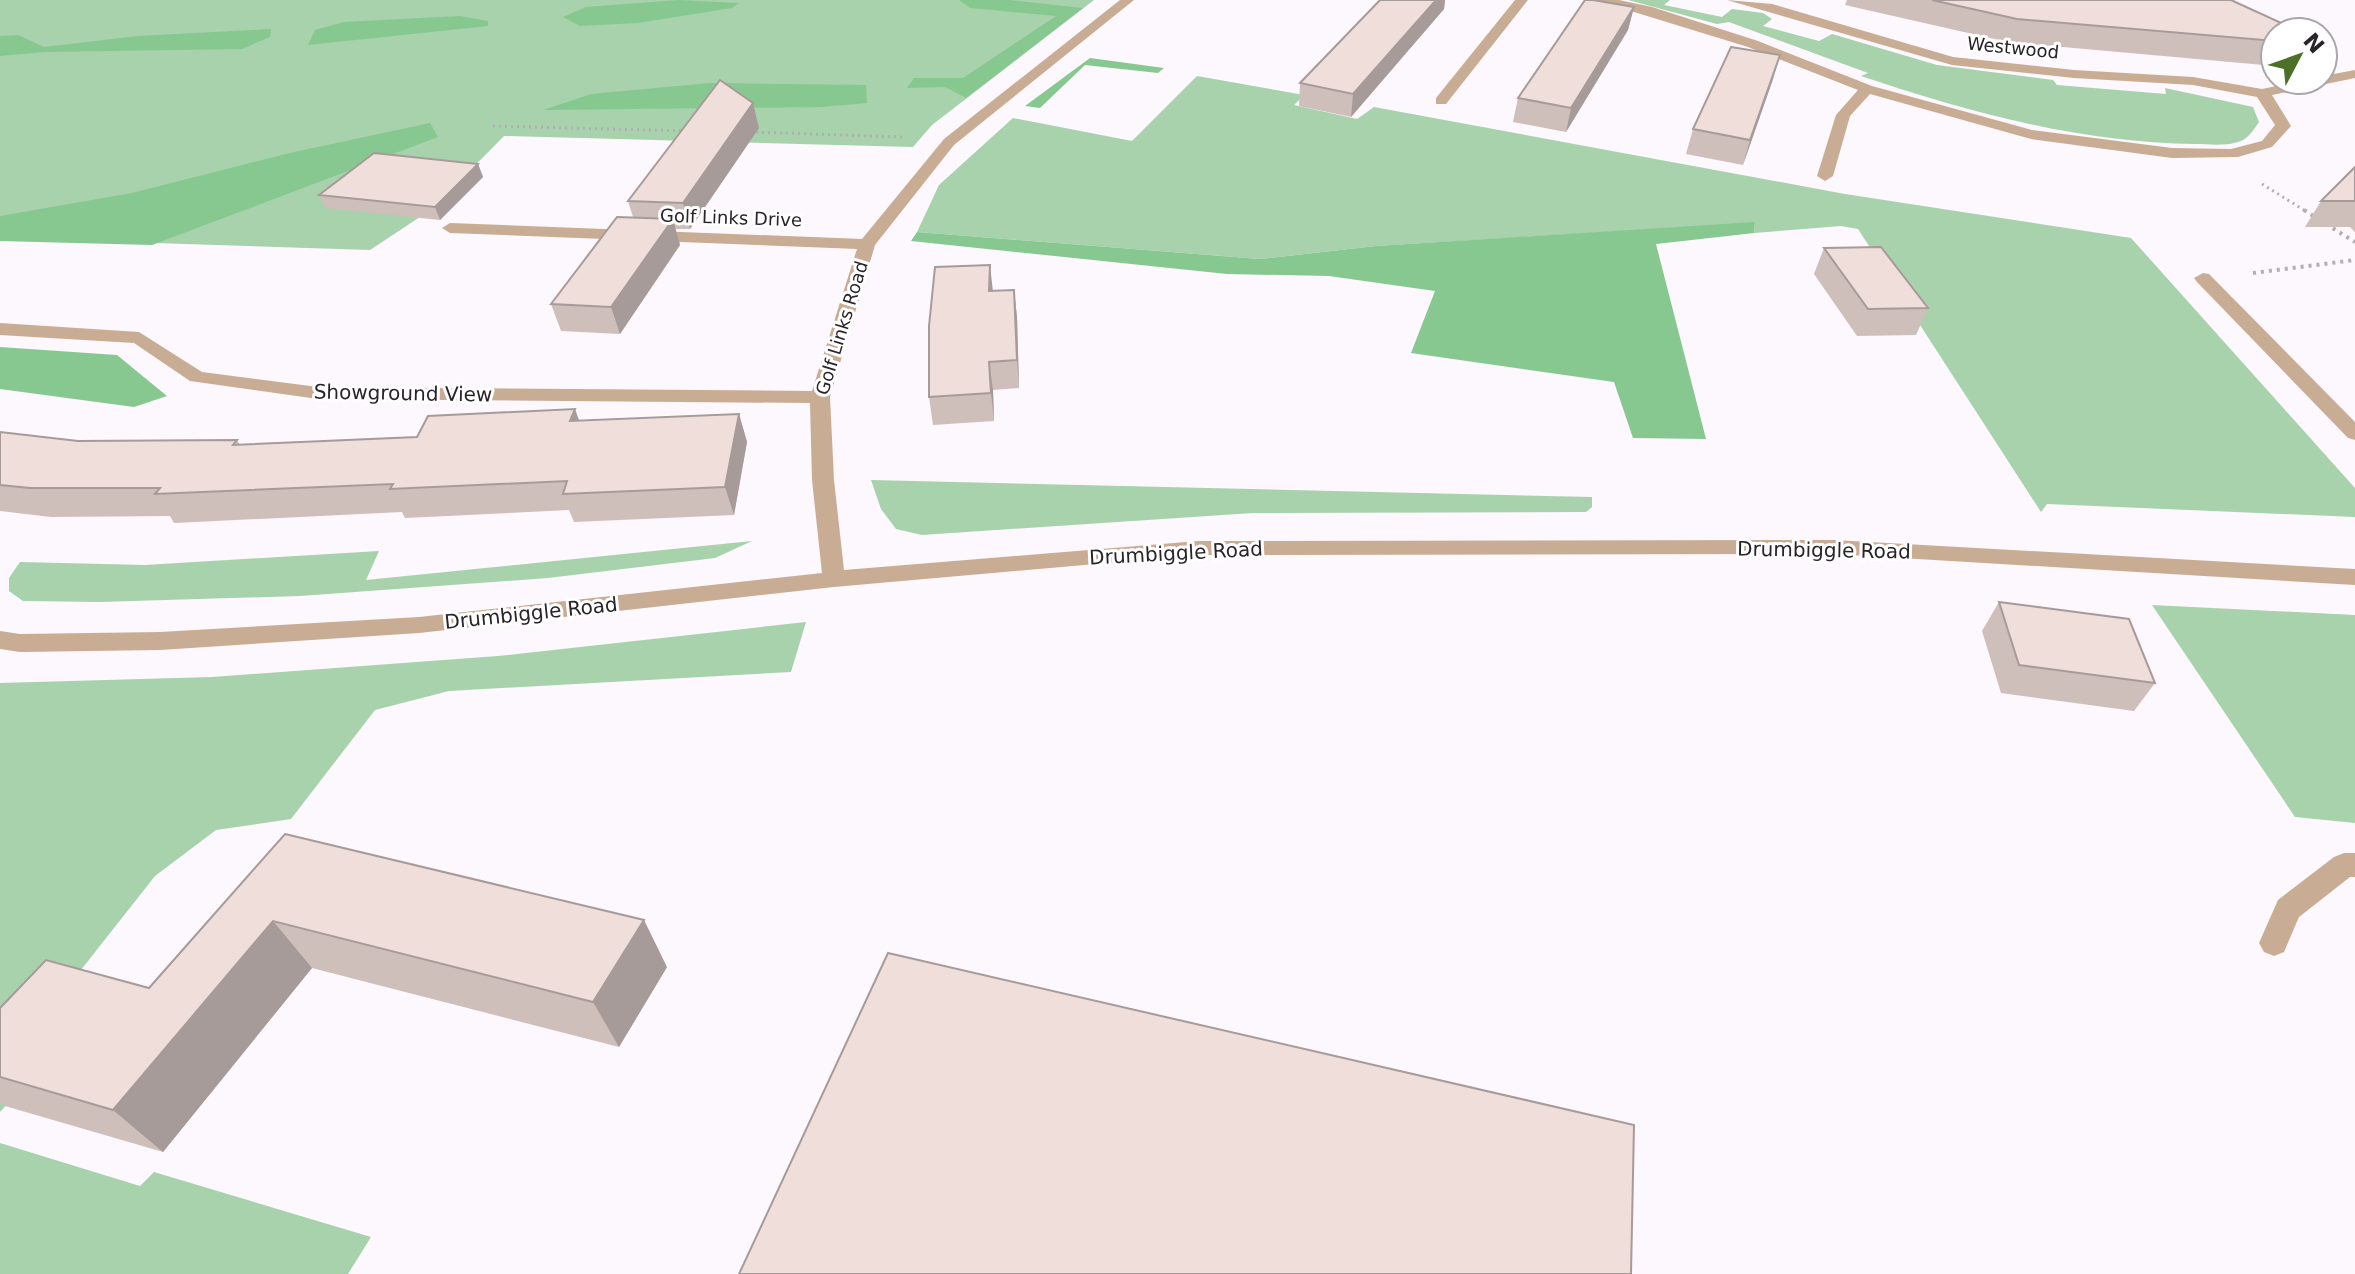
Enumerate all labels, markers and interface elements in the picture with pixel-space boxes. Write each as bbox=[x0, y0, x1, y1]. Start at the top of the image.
north arrow bbox=[2259, 16, 2339, 96]
text: N bbox=[2298, 28, 2329, 58]
street label: Westwood bbox=[1966, 32, 2060, 63]
street label: Golf Links Drive bbox=[660, 205, 802, 230]
street label: Golf Links Road bbox=[811, 258, 872, 397]
street label: Showground View bbox=[314, 379, 492, 407]
street label: Drumbiggle Road bbox=[1089, 536, 1263, 570]
street label: Drumbiggle Road bbox=[1737, 536, 1911, 564]
street label: Drumbiggle Road bbox=[443, 592, 619, 634]

